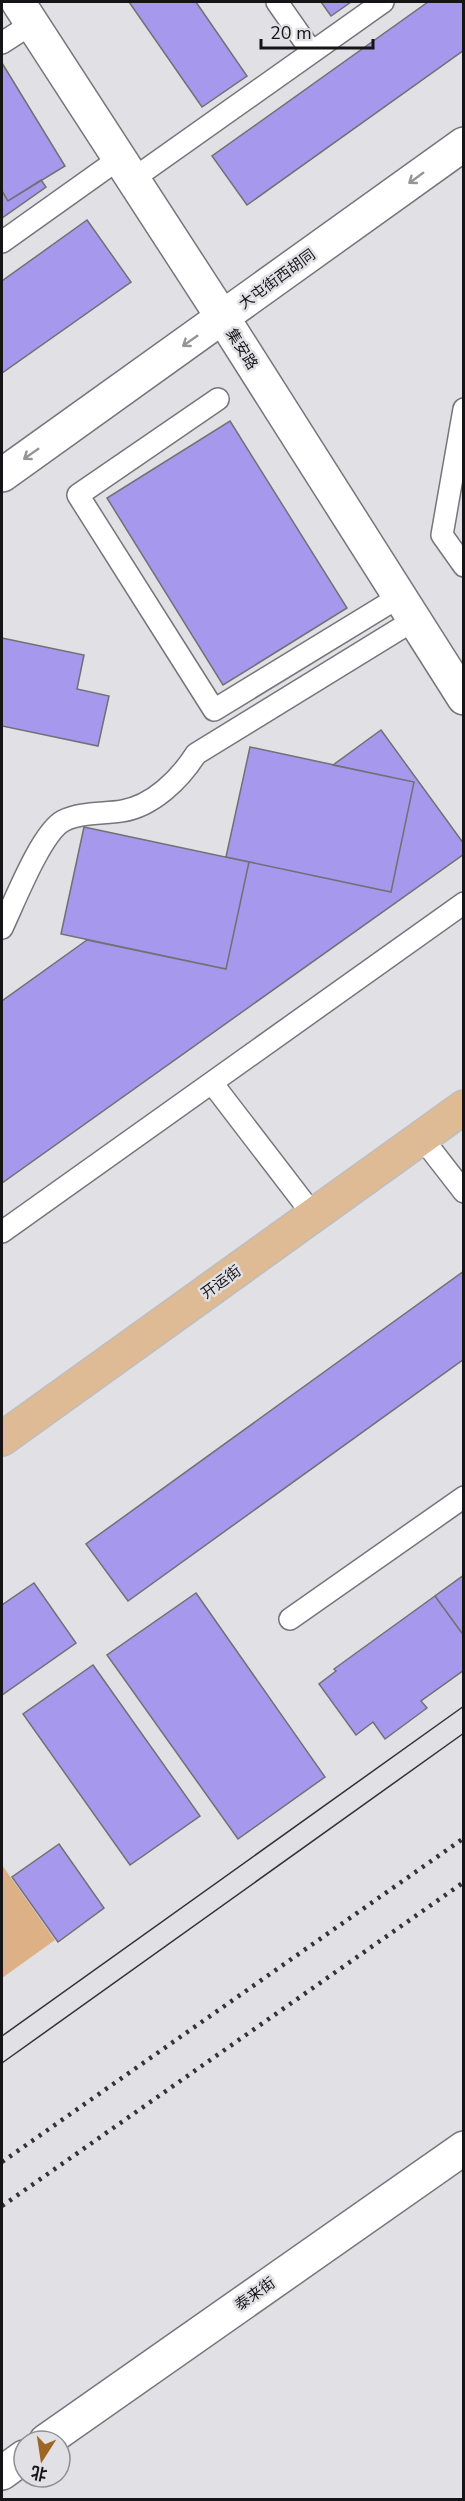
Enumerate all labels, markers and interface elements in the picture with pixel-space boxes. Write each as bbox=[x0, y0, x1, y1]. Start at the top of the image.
scale bar bbox=[261, 12, 374, 50]
text: 20 m bbox=[270, 21, 312, 45]
one-way arrow bbox=[409, 172, 425, 184]
street label: 大屯街西胡同 bbox=[235, 244, 319, 314]
street label: 集安路 bbox=[222, 325, 262, 373]
one-way arrow bbox=[182, 335, 198, 347]
one-way arrow bbox=[23, 448, 39, 461]
street label: 开运街 bbox=[197, 1261, 245, 1303]
street label: 泰来街 bbox=[231, 2273, 279, 2315]
north arrow bbox=[12, 2429, 72, 2489]
text: 北 bbox=[29, 2460, 49, 2485]

